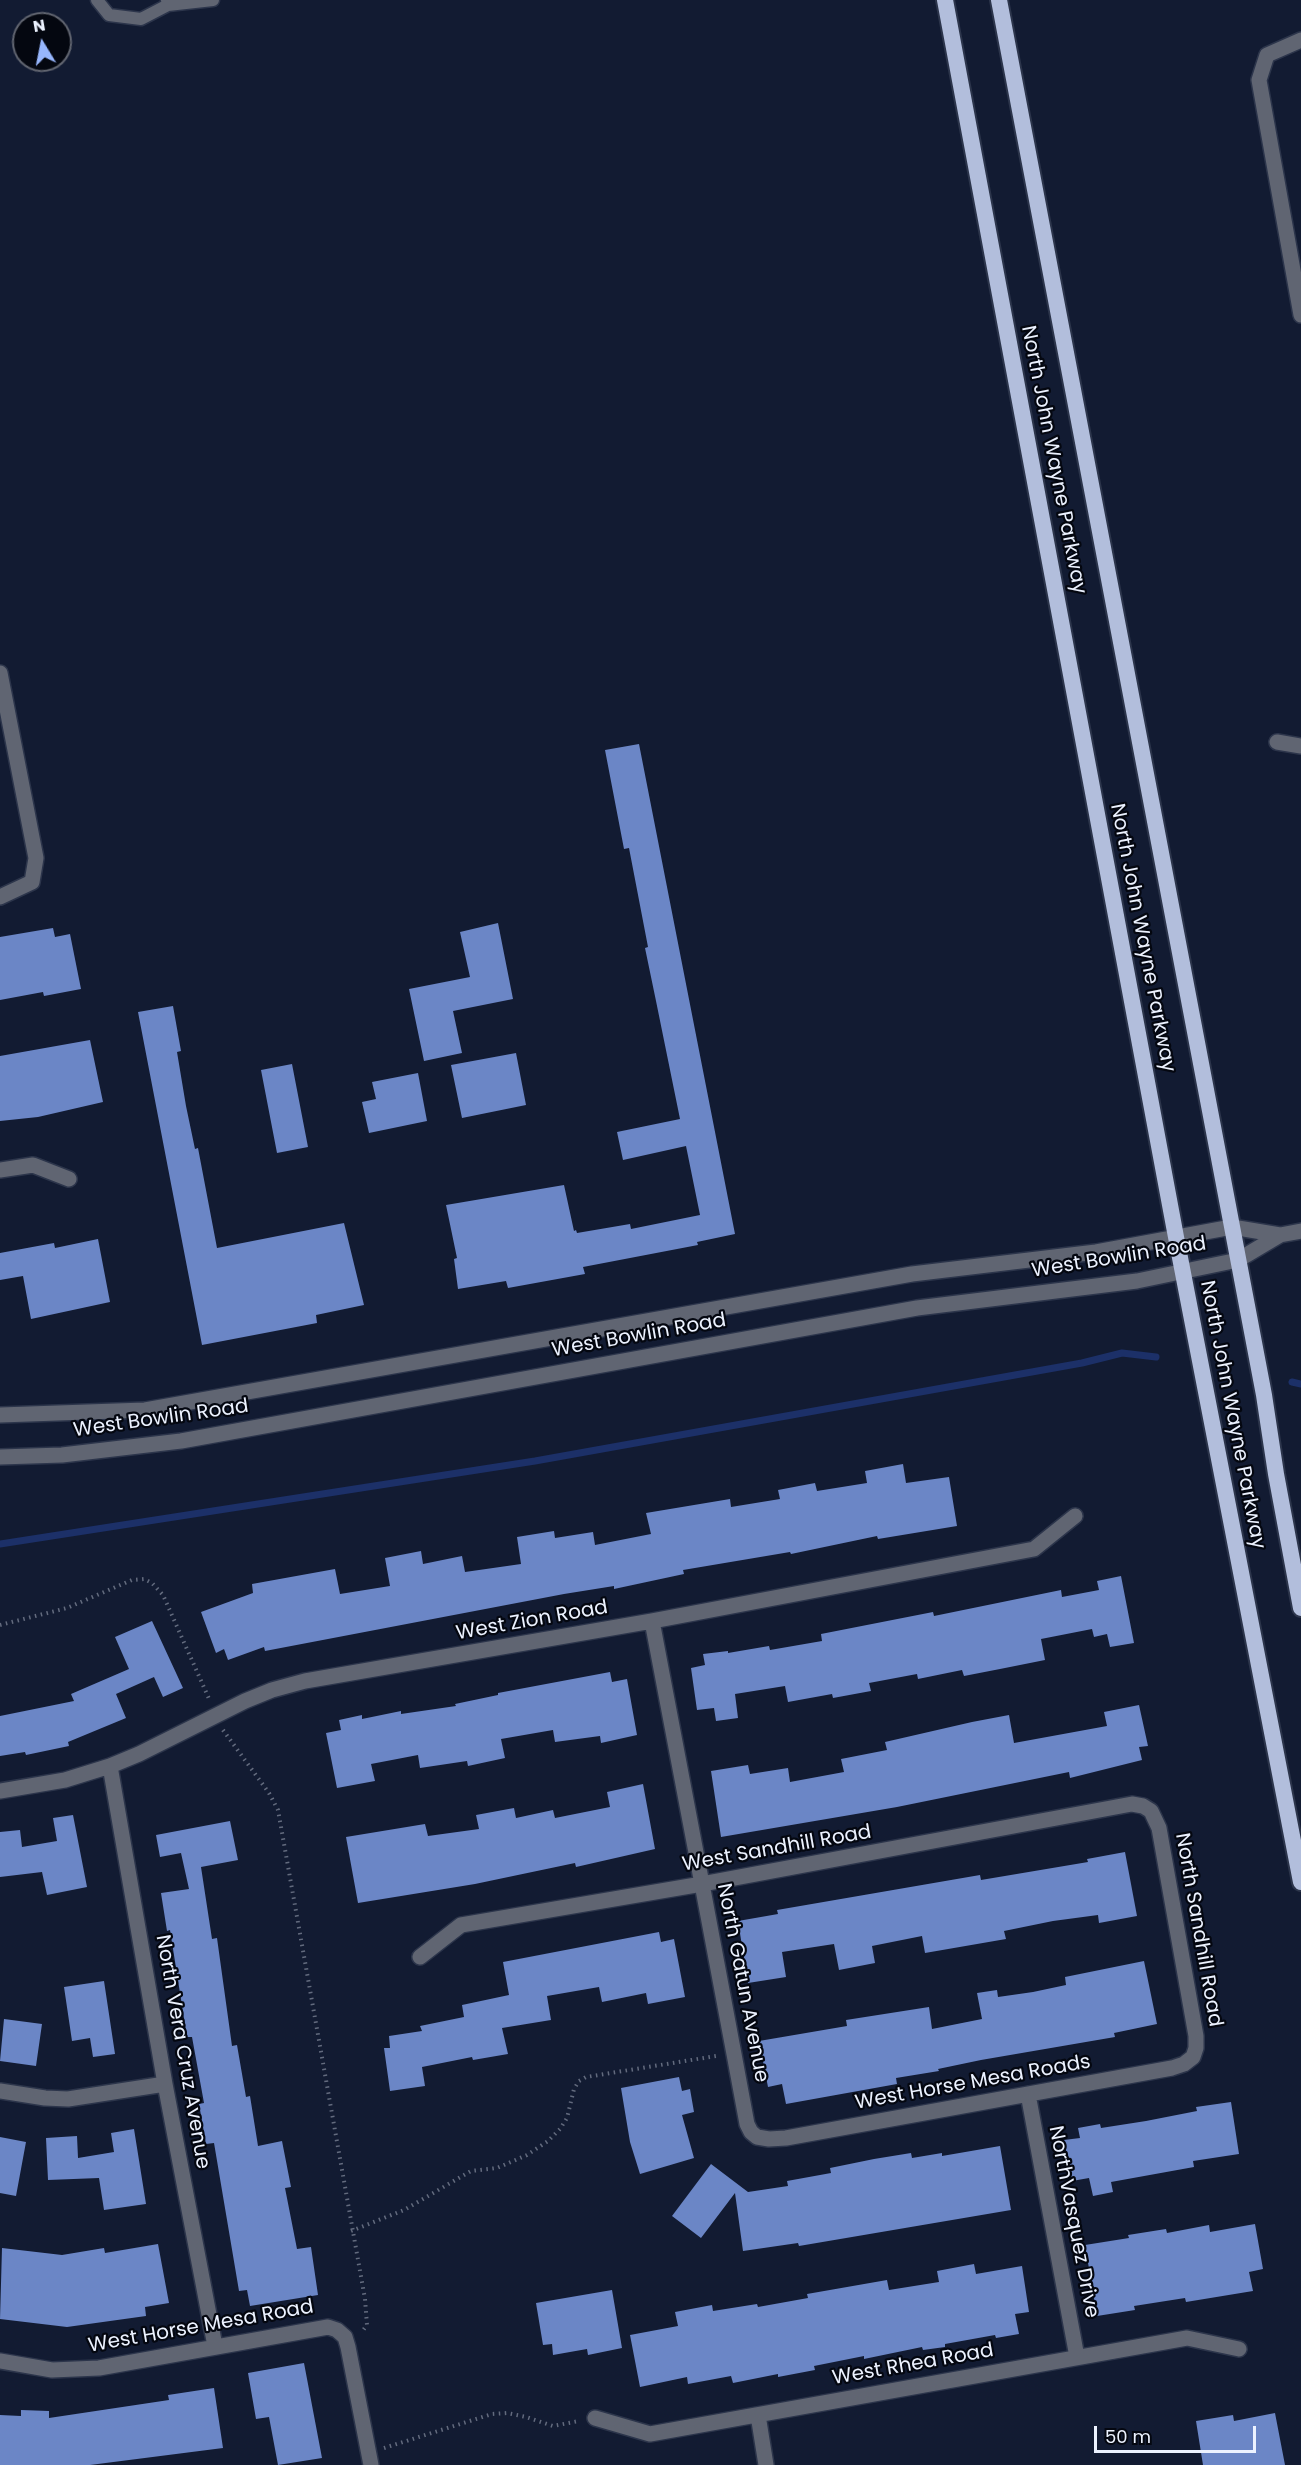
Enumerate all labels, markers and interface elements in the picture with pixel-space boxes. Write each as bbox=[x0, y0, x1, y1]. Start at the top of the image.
north arrow bbox=[12, 12, 72, 72]
text: N bbox=[31, 13, 47, 38]
street label: North John Wayne Parkway bbox=[1015, 324, 1091, 596]
street label: North John Wayne Parkway bbox=[1104, 802, 1180, 1074]
street label: West Bowlin Road bbox=[1030, 1232, 1208, 1284]
street label: North John Wayne Parkway bbox=[1194, 1279, 1270, 1551]
street label: West Bowlin Road bbox=[550, 1309, 728, 1363]
street label: West Bowlin Road bbox=[72, 1395, 250, 1443]
street label: West Zion Road bbox=[454, 1596, 610, 1646]
street label: West Sandhill Road bbox=[681, 1821, 873, 1877]
street label: North Sandhill Road bbox=[1169, 1831, 1227, 2029]
street label: North Gatun Avenue bbox=[711, 1881, 773, 2085]
street label: North Vera Cruz Avenue bbox=[150, 1933, 214, 2171]
street label: West Horse Mesa Roads bbox=[853, 2050, 1093, 2116]
street label: NorthVasquez Drive bbox=[1043, 2124, 1103, 2320]
street label: West Horse Mesa Road bbox=[87, 2295, 315, 2359]
street label: West Rhea Road bbox=[831, 2339, 995, 2391]
scale bar bbox=[1097, 2414, 1259, 2452]
text: 50 m bbox=[1105, 2424, 1151, 2449]

